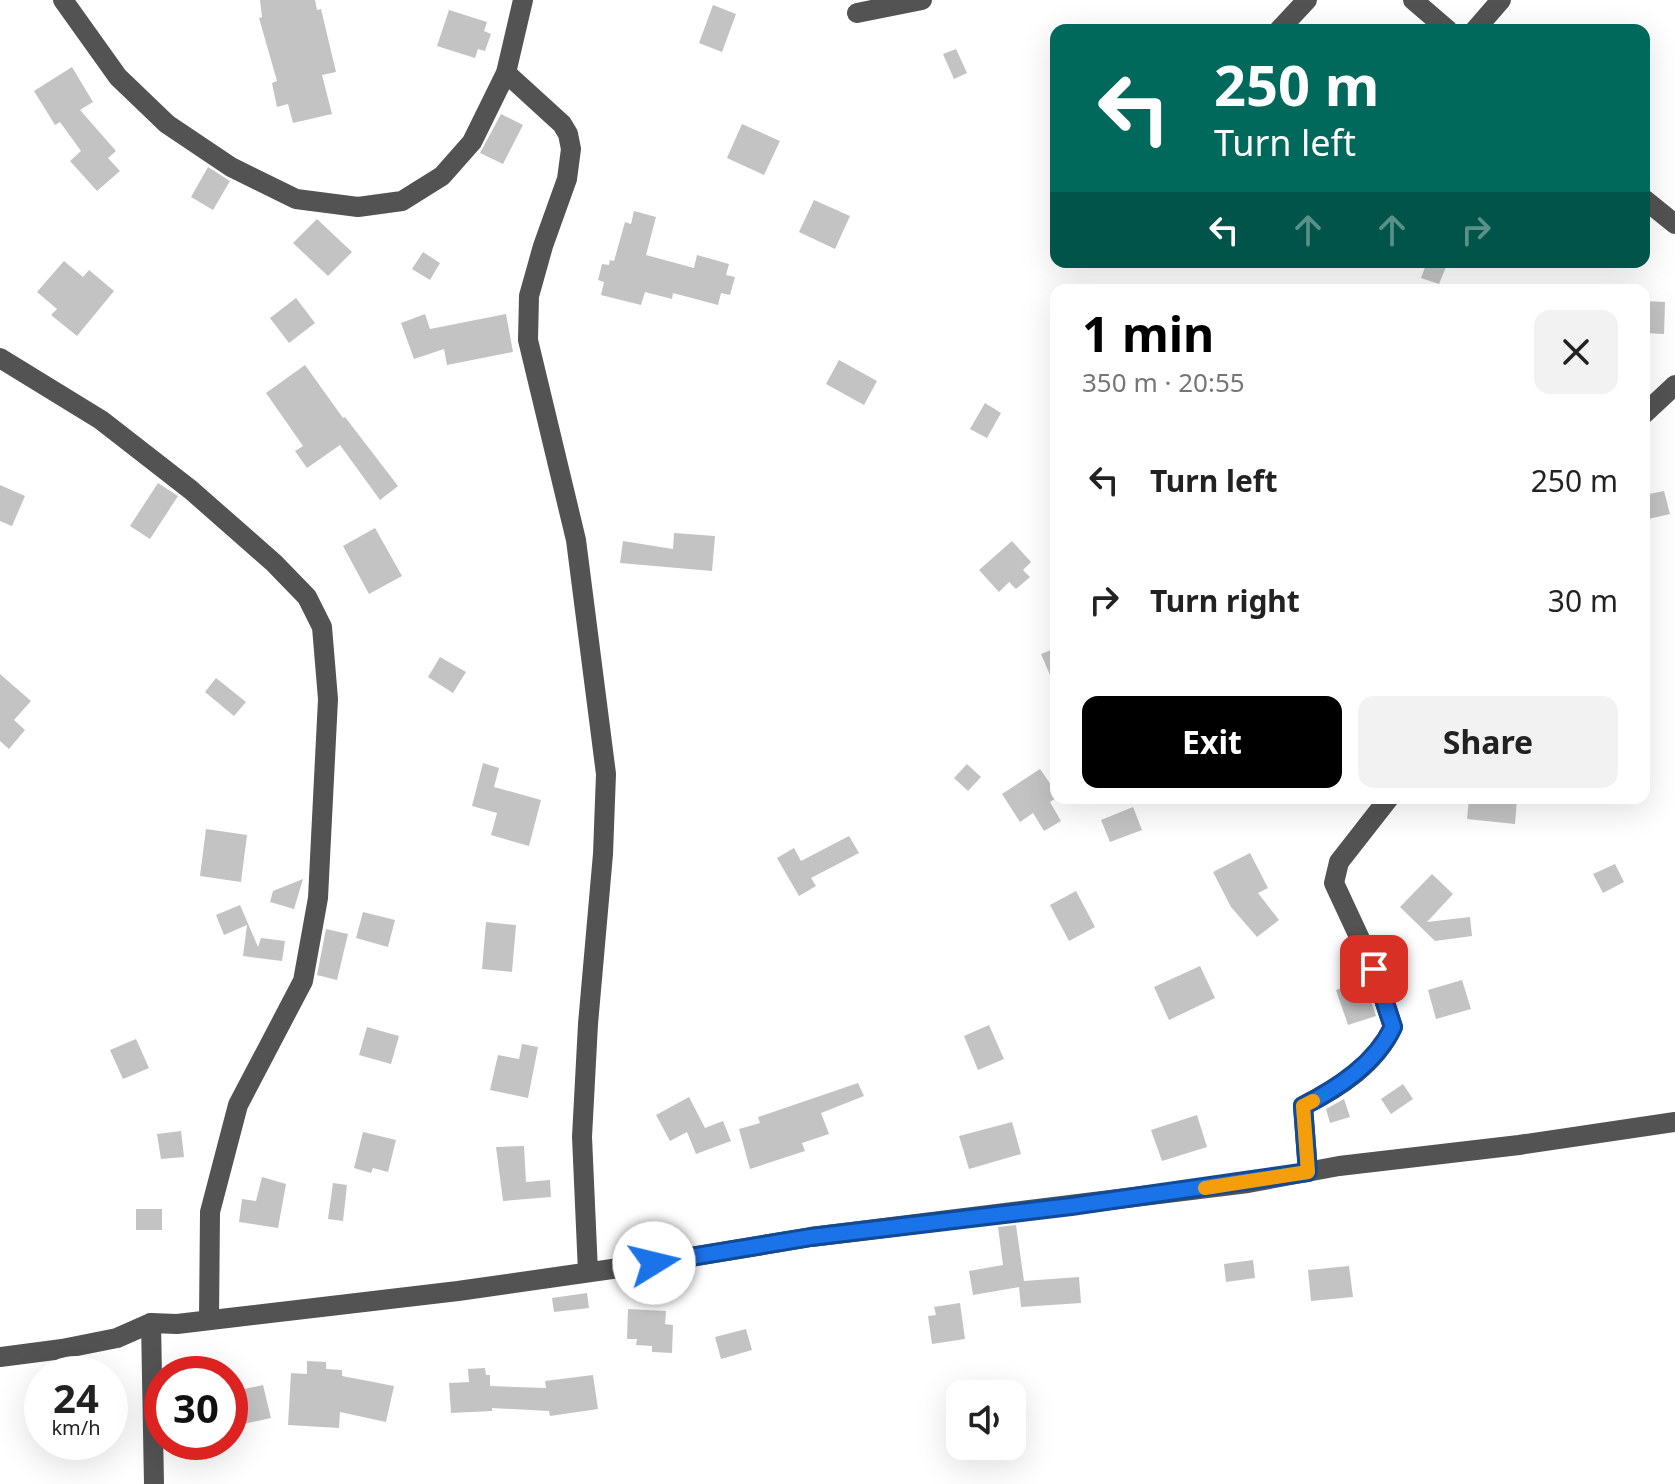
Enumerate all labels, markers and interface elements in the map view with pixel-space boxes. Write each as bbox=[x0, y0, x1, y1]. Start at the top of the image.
text: 250 m bbox=[1214, 46, 1379, 122]
icon: left bbox=[1082, 56, 1186, 160]
text: Turn left bbox=[1214, 118, 1356, 167]
icon: left bbox=[1202, 208, 1246, 252]
icon: ahead bbox=[1286, 208, 1330, 252]
icon: ahead bbox=[1370, 208, 1414, 252]
icon: right bbox=[1454, 208, 1498, 252]
text: 1 min bbox=[1082, 301, 1214, 366]
button: close bbox=[1534, 310, 1618, 394]
text: 350 m · 20:55 bbox=[1082, 364, 1245, 400]
icon: left bbox=[1082, 458, 1126, 502]
text: Turn left bbox=[1150, 460, 1278, 501]
text: 250 m bbox=[1531, 460, 1618, 501]
icon: right bbox=[1082, 578, 1126, 622]
text: Turn right bbox=[1150, 580, 1300, 621]
text: 30 m bbox=[1548, 580, 1618, 621]
button: Exit bbox=[1082, 696, 1342, 788]
button: Share bbox=[1358, 696, 1618, 788]
pin bbox=[1340, 935, 1408, 1003]
icon: arrive bbox=[1352, 947, 1396, 991]
position arrow bbox=[612, 1221, 696, 1305]
speed limit sign: 30 bbox=[144, 1356, 248, 1460]
text: 24 bbox=[53, 1370, 99, 1425]
map controls bbox=[946, 1380, 1026, 1460]
button: sound bbox=[946, 1380, 1026, 1460]
text: km/h bbox=[51, 1414, 101, 1441]

